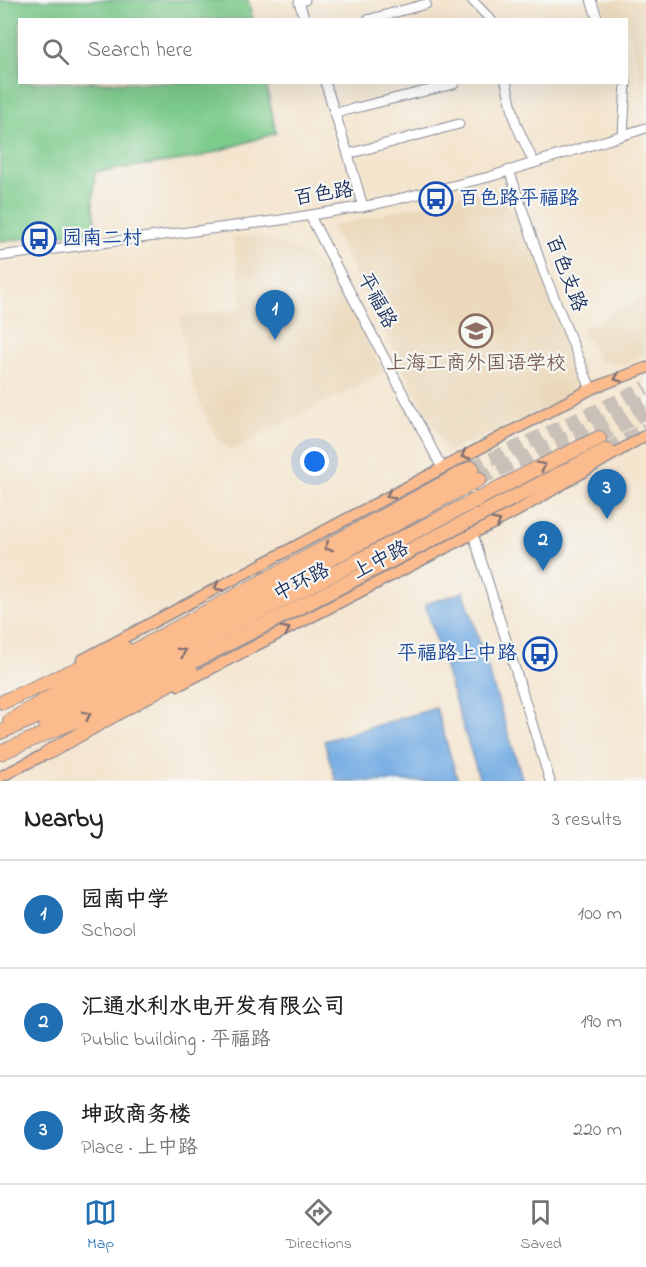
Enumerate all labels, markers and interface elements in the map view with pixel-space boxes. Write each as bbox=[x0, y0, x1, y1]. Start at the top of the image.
search box bbox=[18, 18, 628, 84]
icon: search bbox=[39, 35, 72, 68]
text: Search here bbox=[87, 35, 192, 67]
street label: 百色路 bbox=[292, 176, 357, 214]
bus stop icon: 百色路平福路 bbox=[418, 181, 454, 217]
place label: 百色路平福路 bbox=[459, 185, 580, 214]
bus stop icon: 园南二村 bbox=[21, 221, 57, 257]
place label: 园南二村 bbox=[62, 225, 142, 254]
street label: 百色支路 bbox=[537, 231, 593, 317]
street label: 平福路 bbox=[349, 268, 403, 335]
pin: 1 bbox=[256, 290, 294, 340]
school or university icon: 上海工商外国语学校 bbox=[458, 313, 494, 349]
place label: 上海工商外国语学校 bbox=[386, 350, 566, 379]
one-way arrow bbox=[613, 371, 624, 383]
your location bbox=[300, 447, 329, 476]
one-way arrow bbox=[460, 448, 471, 460]
one-way arrow bbox=[535, 462, 546, 473]
pin: 3 bbox=[588, 470, 626, 519]
one-way arrow bbox=[386, 488, 396, 499]
one-way arrow bbox=[490, 517, 501, 529]
pin: 2 bbox=[524, 522, 562, 571]
street label: 上中路 bbox=[348, 534, 415, 588]
one-way arrow bbox=[324, 539, 334, 551]
street label: 中环路 bbox=[269, 556, 336, 610]
one-way arrow bbox=[214, 580, 224, 591]
one-way arrow bbox=[280, 626, 290, 637]
bus stop icon: 平福路上中路 bbox=[522, 636, 558, 672]
place label: 平福路上中路 bbox=[397, 640, 518, 669]
one-way arrow bbox=[176, 648, 187, 659]
one-way arrow bbox=[80, 711, 91, 723]
text: Nearby bbox=[24, 801, 103, 839]
text: 3 results bbox=[552, 806, 622, 835]
text: 园南中学 bbox=[81, 885, 169, 917]
text: 1 bbox=[40, 900, 47, 929]
text: 100 m bbox=[578, 900, 622, 929]
text: School bbox=[81, 917, 136, 946]
text: 汇通水利水电开发有限公司 bbox=[81, 992, 345, 1024]
text: 2 bbox=[39, 1008, 48, 1037]
text: 190 m bbox=[580, 1008, 622, 1037]
text: Public building · 平福路 bbox=[81, 1026, 270, 1055]
text: 坤政商务楼 bbox=[81, 1100, 191, 1132]
text: 3 bbox=[39, 1116, 48, 1145]
text: 220 m bbox=[573, 1116, 622, 1145]
text: Place · 上中路 bbox=[81, 1134, 198, 1163]
tab: Map bbox=[84, 1196, 117, 1256]
tab: Directions bbox=[285, 1196, 352, 1256]
tab: Saved bbox=[520, 1196, 562, 1256]

